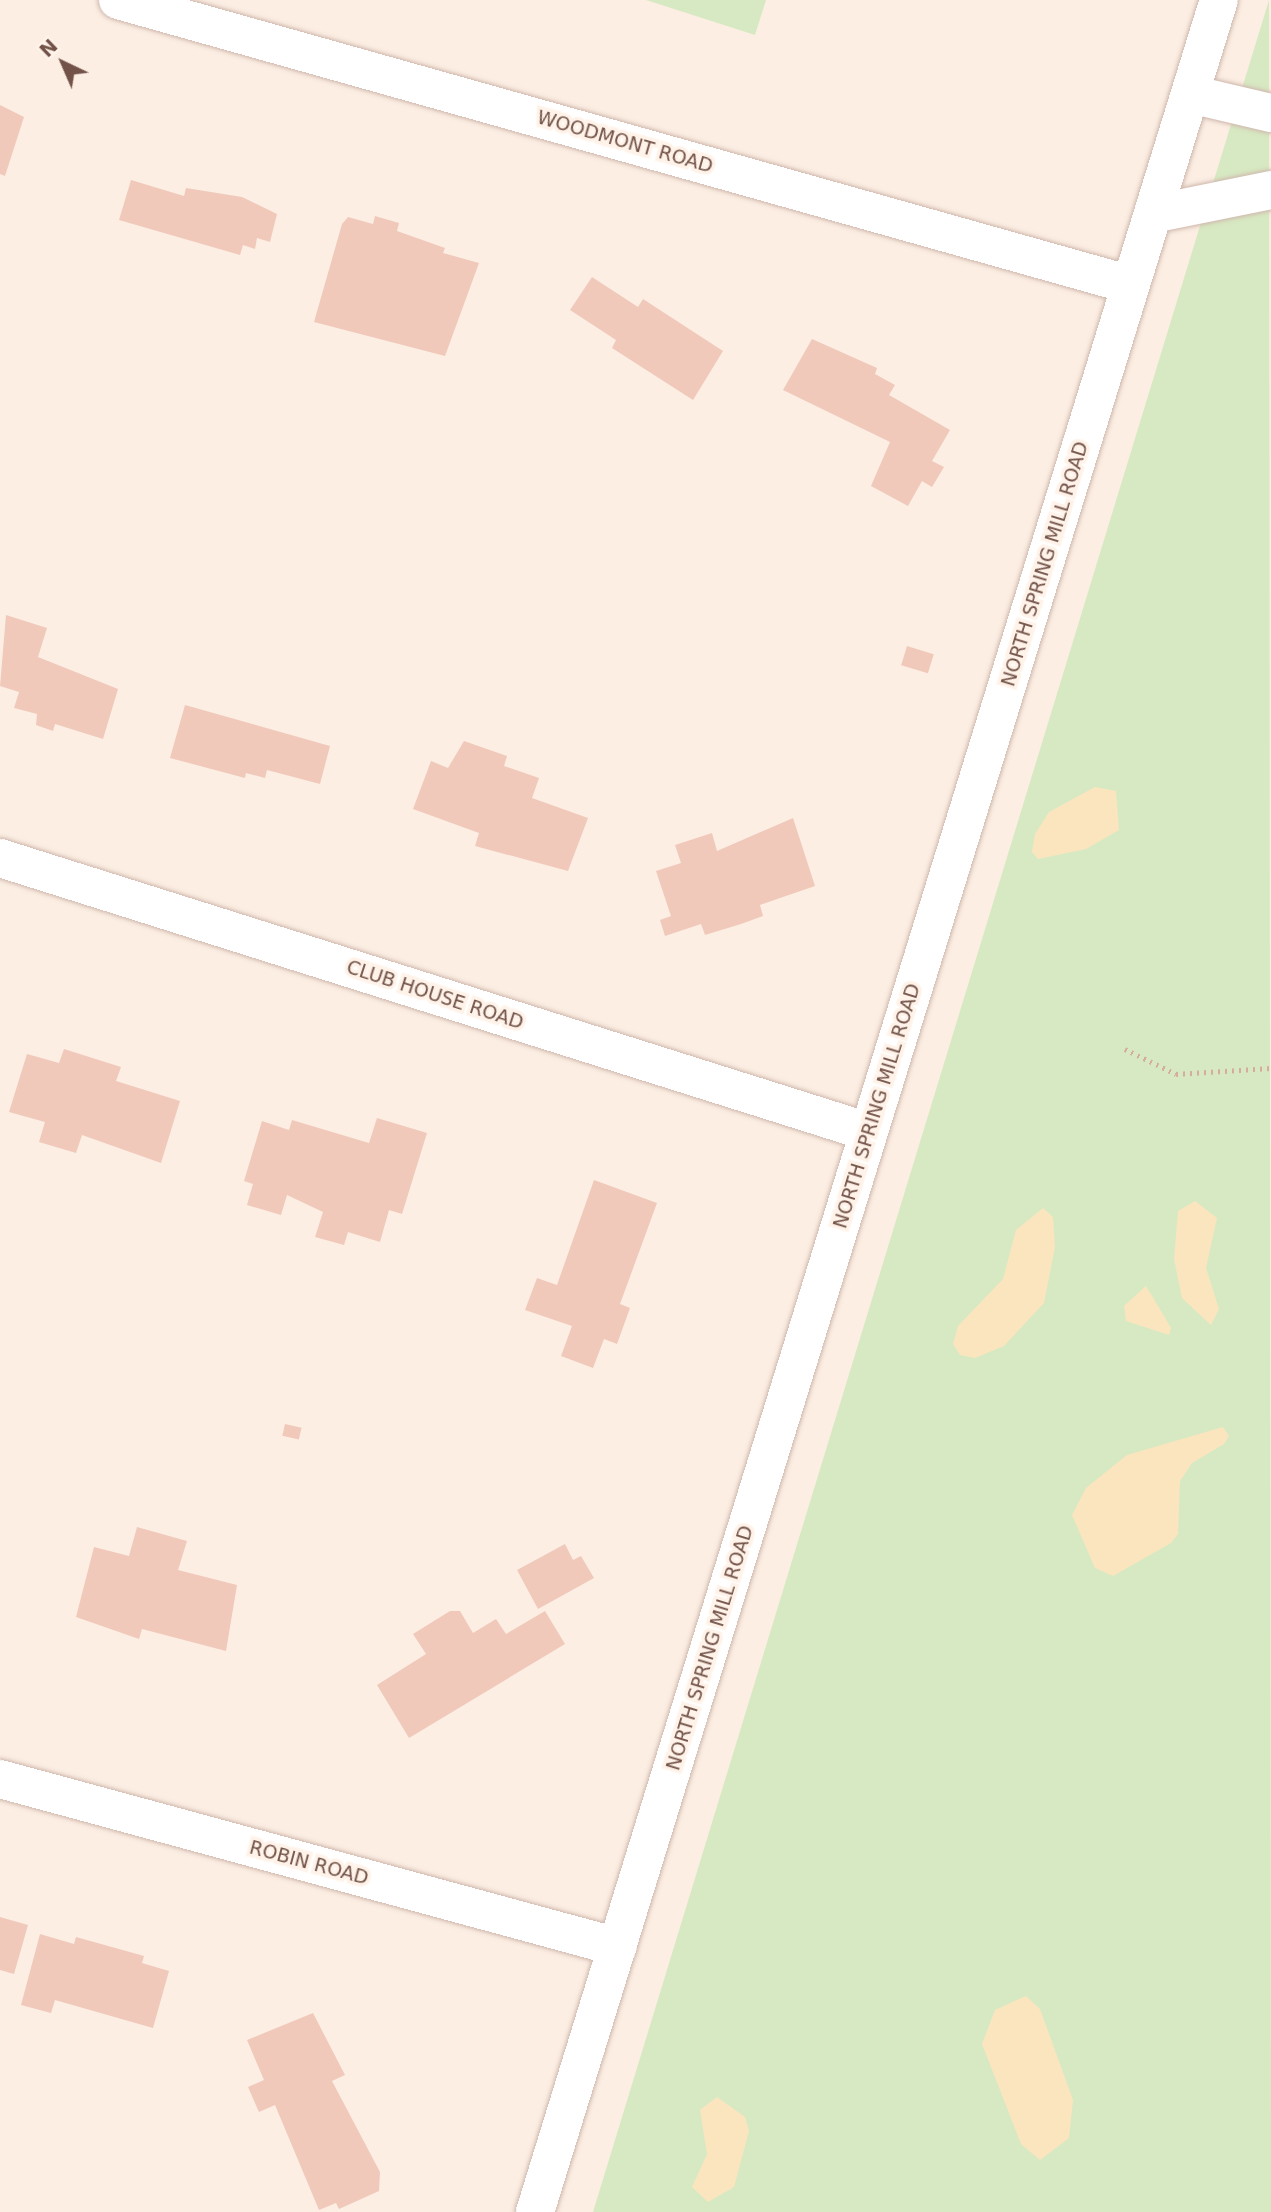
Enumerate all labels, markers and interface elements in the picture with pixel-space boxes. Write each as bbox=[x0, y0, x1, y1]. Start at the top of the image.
north arrow bbox=[28, 28, 98, 98]
text: N bbox=[35, 34, 62, 61]
street label: WOODMONT ROAD bbox=[534, 106, 716, 178]
street label: NORTH SPRING MILL ROAD bbox=[997, 439, 1093, 689]
street label: CLUB HOUSE ROAD bbox=[344, 956, 526, 1034]
street label: NORTH SPRING MILL ROAD bbox=[829, 981, 925, 1231]
street label: NORTH SPRING MILL ROAD bbox=[662, 1523, 758, 1773]
street label: ROBIN ROAD bbox=[247, 1836, 371, 1890]

